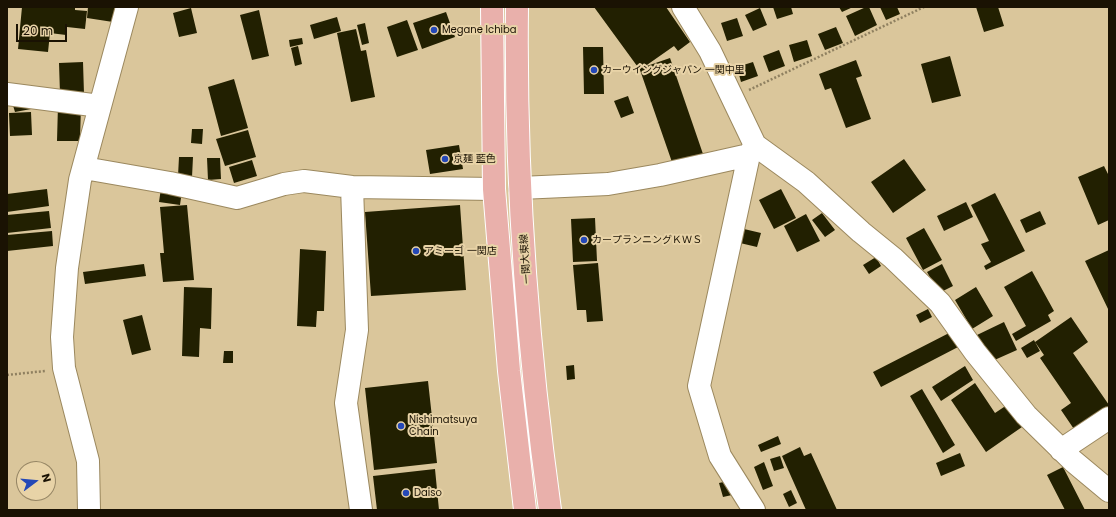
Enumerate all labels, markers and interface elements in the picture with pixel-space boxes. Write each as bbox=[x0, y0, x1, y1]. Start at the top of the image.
scale bar bbox=[18, 16, 69, 42]
text: 20 m bbox=[23, 22, 53, 39]
place label: Megane Ichiba bbox=[442, 24, 517, 36]
marker: Megane Ichiba bbox=[429, 25, 439, 35]
place label: カーウイングジャパン 一関中里 bbox=[602, 64, 745, 76]
marker: カーウイングジャパン 一関中里 bbox=[589, 65, 599, 75]
place label: 京麺 藍色 bbox=[453, 153, 496, 165]
marker: 京麺 藍色 bbox=[440, 154, 450, 164]
street label: 一関大東線 bbox=[518, 234, 534, 284]
place label: カープランニングＫＷＳ bbox=[592, 234, 702, 246]
marker: カープランニングＫＷＳ bbox=[579, 235, 589, 245]
place label: アミーゴ 一関店 bbox=[424, 245, 497, 257]
marker: アミーゴ 一関店 bbox=[411, 246, 421, 256]
place label: Nishimatsuya Chain bbox=[409, 414, 477, 438]
marker: Nishimatsuya Chain bbox=[396, 421, 406, 431]
north arrow bbox=[16, 461, 56, 501]
text: N bbox=[38, 472, 55, 484]
place label: Daiso bbox=[414, 487, 442, 499]
marker: Daiso bbox=[401, 488, 411, 498]

